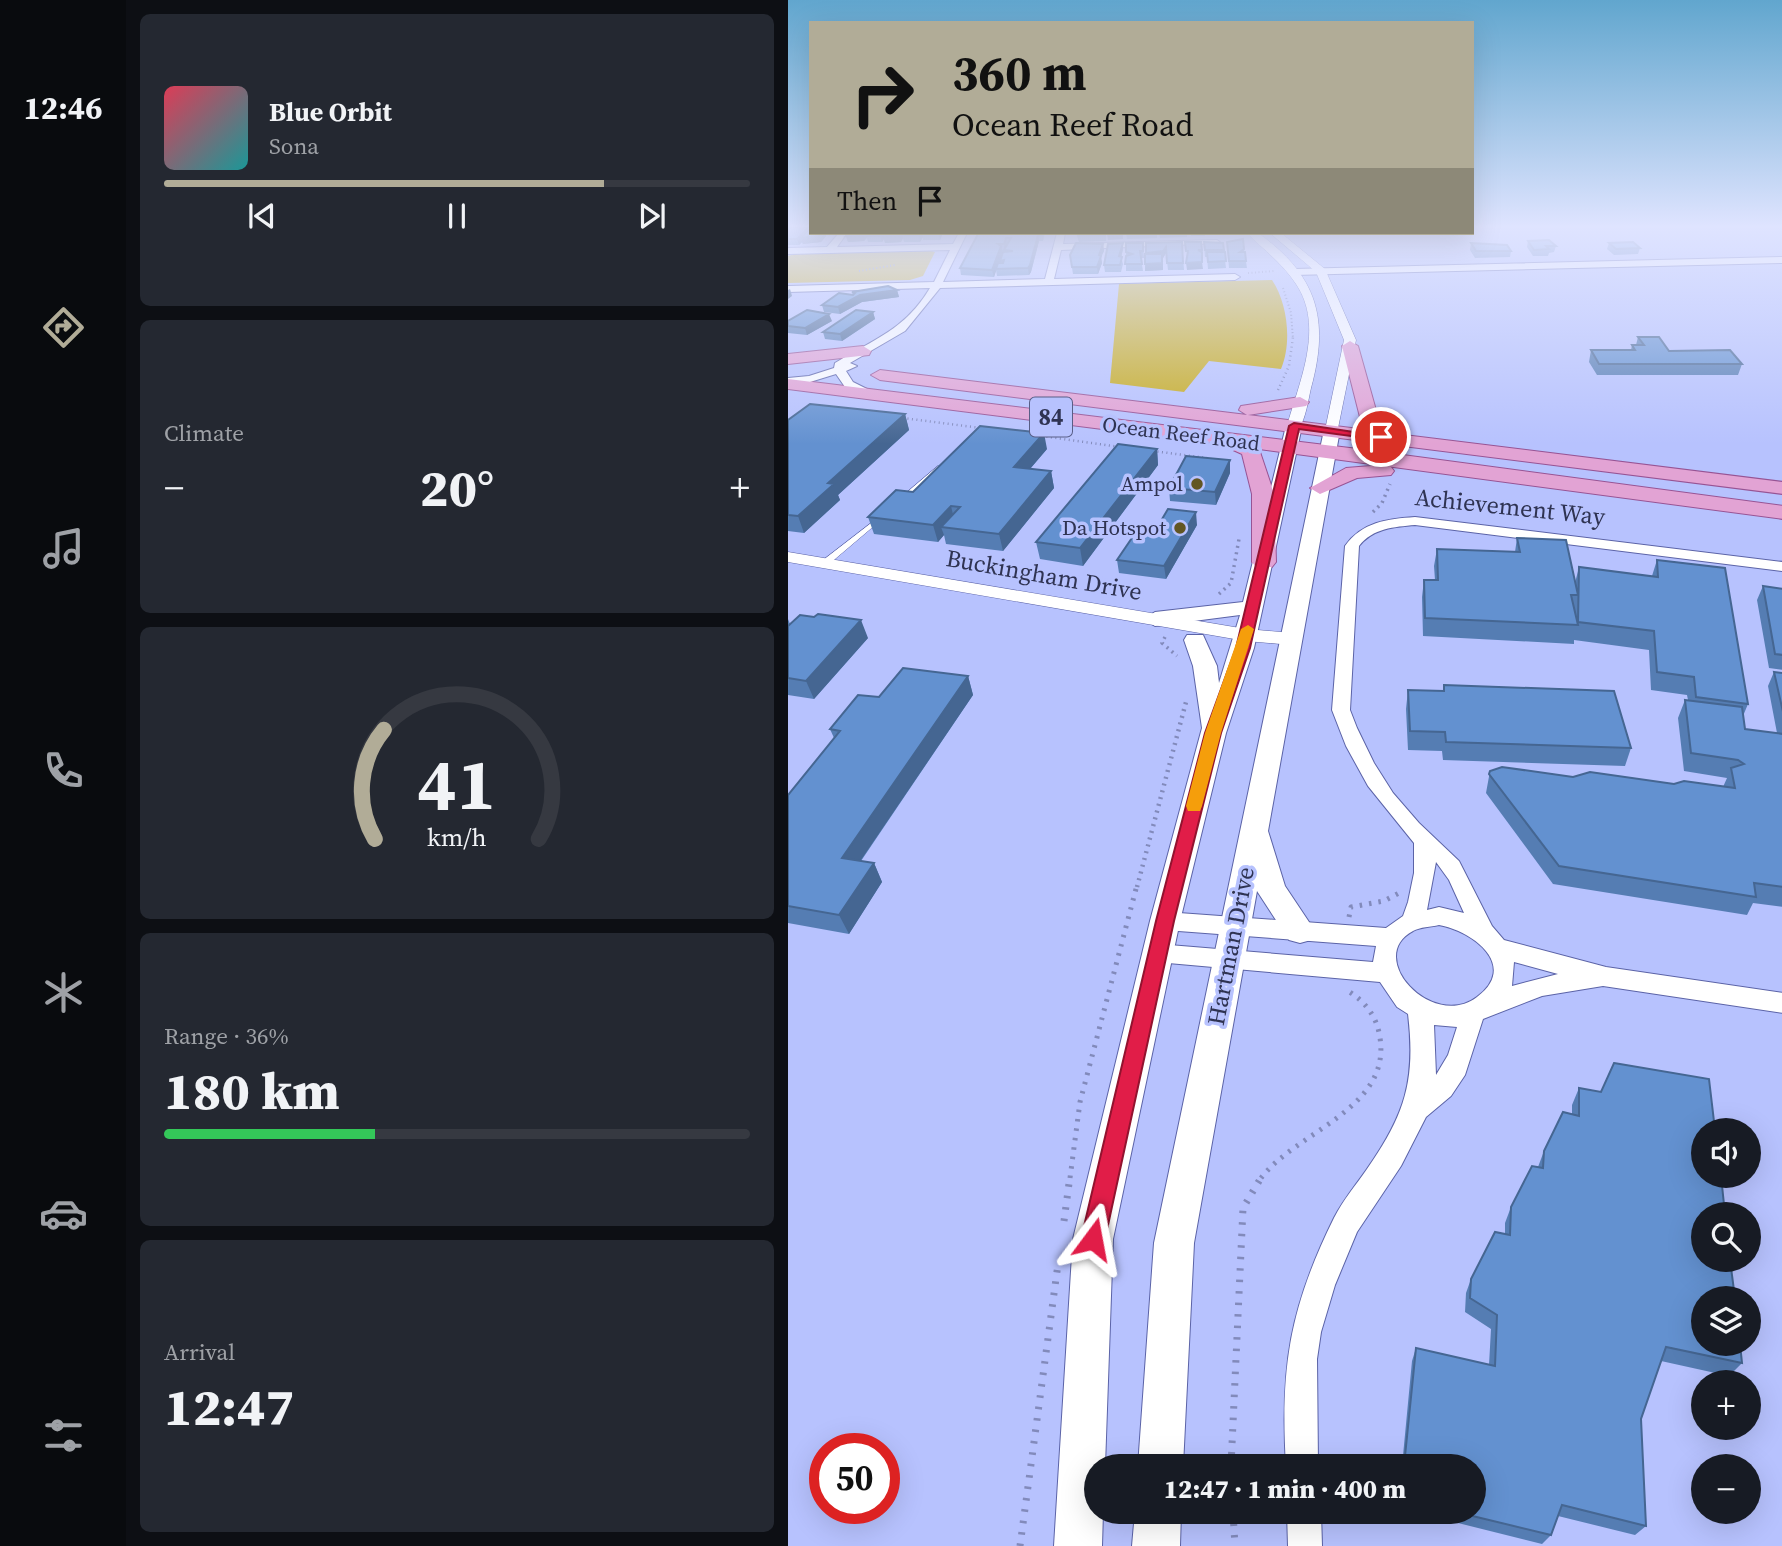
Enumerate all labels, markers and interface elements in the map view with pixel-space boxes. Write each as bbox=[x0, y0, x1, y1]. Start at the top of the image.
text: 360 m bbox=[952, 39, 1087, 106]
icon: right bbox=[837, 49, 928, 140]
text: 12:46 bbox=[24, 86, 102, 130]
text: Blue Orbit bbox=[269, 94, 392, 130]
text: Ocean Reef Road bbox=[952, 103, 1193, 147]
text: Sona bbox=[269, 130, 319, 162]
icon: arrive bbox=[911, 182, 949, 220]
text: Then bbox=[837, 183, 897, 219]
icon: previous bbox=[243, 197, 281, 235]
icon: pause bbox=[438, 197, 476, 235]
icon: next bbox=[633, 197, 671, 235]
icon: directions bbox=[39, 303, 88, 352]
road number: 84 bbox=[1030, 398, 1072, 436]
pin bbox=[1351, 407, 1411, 467]
street label: Ocean Reef Road bbox=[1101, 409, 1262, 458]
text: Climate bbox=[164, 417, 244, 449]
icon: arrive bbox=[1362, 418, 1400, 456]
text: 20° bbox=[420, 452, 494, 523]
text: − bbox=[164, 462, 184, 514]
text: + bbox=[730, 462, 750, 514]
place label: Ampol bbox=[1121, 469, 1183, 498]
marker: Ampol bbox=[1189, 476, 1205, 492]
street label: Achievement Way bbox=[1413, 480, 1607, 533]
place label: Da Hotspot bbox=[1062, 513, 1166, 542]
marker: Da Hotspot bbox=[1172, 520, 1188, 536]
icon: music bbox=[39, 524, 88, 573]
street label: Buckingham Drive bbox=[944, 541, 1145, 608]
text: 41 bbox=[418, 734, 496, 833]
icon: phone bbox=[39, 746, 88, 795]
text: km/h bbox=[427, 820, 487, 854]
street label: Hartman Drive bbox=[1199, 864, 1262, 1028]
icon: climate bbox=[39, 968, 88, 1017]
text: Range · 36% bbox=[164, 1020, 289, 1052]
text: 180 km bbox=[164, 1055, 340, 1126]
map controls bbox=[1691, 1118, 1761, 1524]
button: sound bbox=[1691, 1118, 1761, 1188]
icon: car bbox=[39, 1189, 88, 1238]
position arrow bbox=[1056, 1202, 1130, 1276]
button: search bbox=[1691, 1202, 1761, 1272]
button: layers bbox=[1691, 1286, 1761, 1356]
text: Arrival bbox=[164, 1336, 235, 1368]
button: + bbox=[1691, 1370, 1761, 1440]
text: 12:47 bbox=[164, 1371, 294, 1442]
icon: filters bbox=[39, 1411, 88, 1460]
speed limit sign: 50 bbox=[809, 1433, 900, 1524]
button: − bbox=[1691, 1454, 1761, 1524]
text: 12:47 · 1 min · 400 m bbox=[1164, 1471, 1406, 1507]

